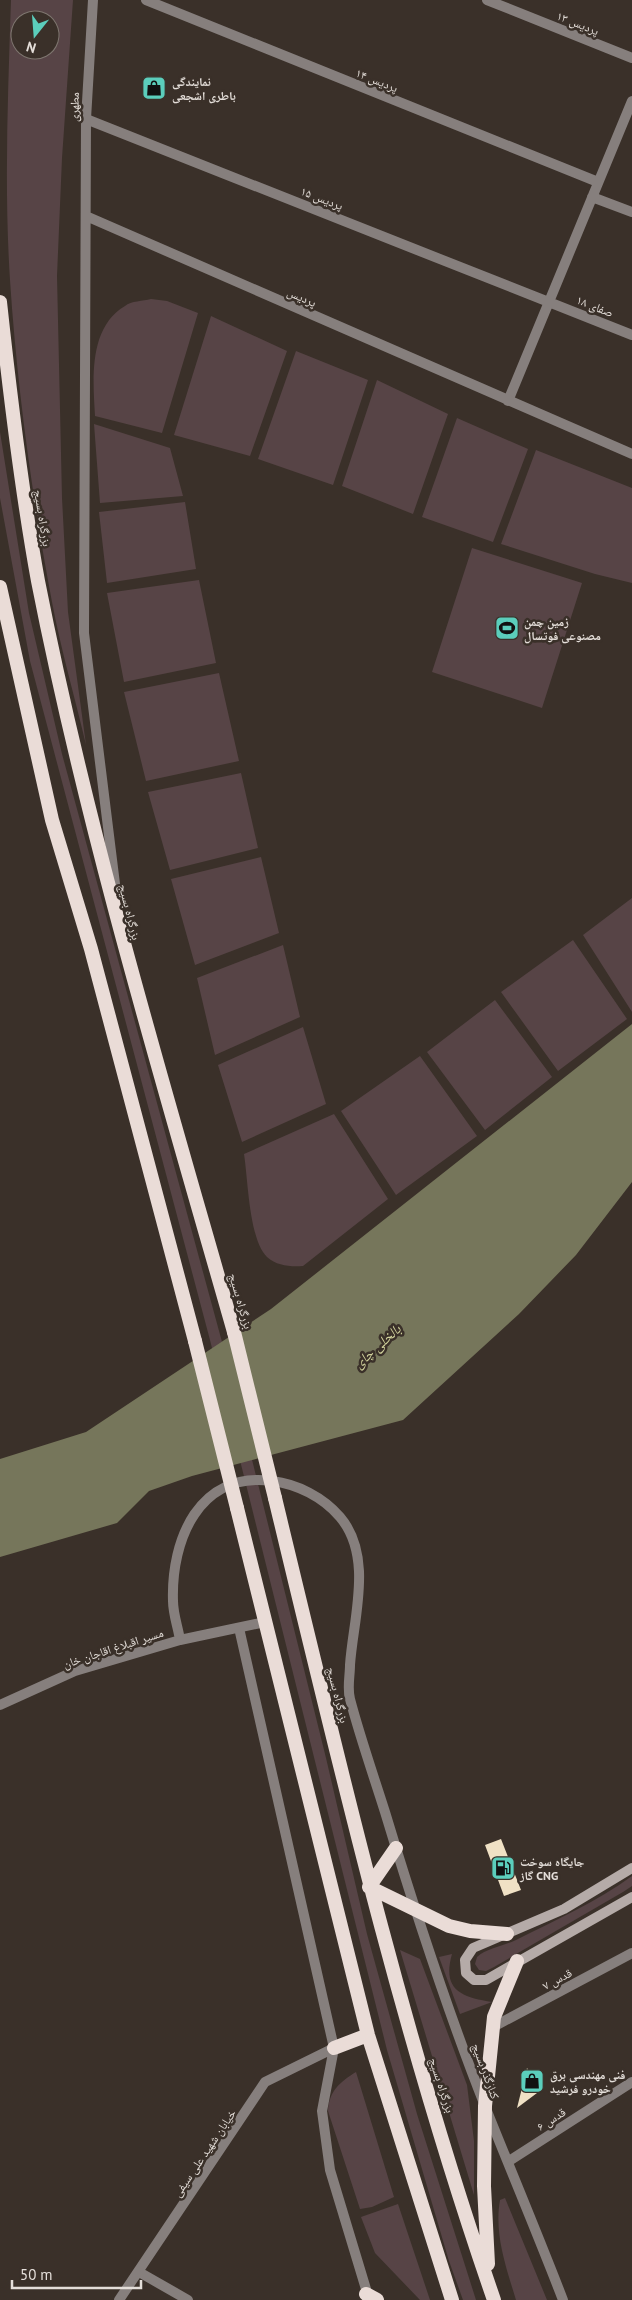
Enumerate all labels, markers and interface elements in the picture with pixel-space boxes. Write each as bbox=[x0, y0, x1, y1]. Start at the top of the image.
street label: پردیس ۱۳ bbox=[555, 8, 602, 39]
north arrow bbox=[10, 10, 60, 60]
text: N bbox=[24, 37, 38, 57]
street label: پردیس ۱۴ bbox=[354, 65, 401, 96]
place label: نمایندگی باطری اشجعی bbox=[172, 74, 236, 104]
shop icon: نمایندگی باطری اشجعی bbox=[141, 75, 167, 101]
street label: مطهری bbox=[66, 92, 82, 122]
street label: پردیس ۱۵ bbox=[299, 183, 346, 213]
street label: پردیس bbox=[285, 284, 319, 310]
street label: صفای ۱۸ bbox=[574, 292, 616, 320]
street label: بزرگراه بسیج bbox=[31, 489, 55, 547]
place label: زمین چمن مصنوعی فوتسال bbox=[524, 614, 601, 644]
sports icon: زمین چمن مصنوعی فوتسال bbox=[494, 615, 520, 641]
street label: بزرگراه بسیج bbox=[115, 882, 144, 942]
street label: بزرگراه بسیج bbox=[226, 1271, 256, 1331]
water label: بالخلی چای bbox=[350, 1320, 405, 1372]
street label: مسیر اقبلاغ اقاجان خان bbox=[61, 1625, 165, 1672]
street label: بزرگراه بسیج bbox=[323, 1665, 352, 1725]
place label: جایگاه سوخت گاز CNG bbox=[519, 1854, 585, 1883]
fuel station icon: جایگاه سوخت گاز CNG bbox=[490, 1855, 516, 1881]
street label: قدس ۷ bbox=[540, 1965, 574, 1993]
street label: کنارگذر بسیج bbox=[469, 2041, 503, 2101]
street label: بزرگراه بسیج bbox=[426, 2056, 458, 2115]
place label: فنی مهندسی برق خودرو فرشید bbox=[550, 2067, 625, 2096]
shop icon: فنی مهندسی برق خودرو فرشید bbox=[519, 2068, 545, 2094]
street label: قدس ۶ bbox=[534, 2104, 568, 2134]
street label: خیابان شهید علی سیفی bbox=[169, 2106, 239, 2200]
scale bar bbox=[12, 2258, 141, 2290]
text: 50 m bbox=[20, 2265, 53, 2284]

